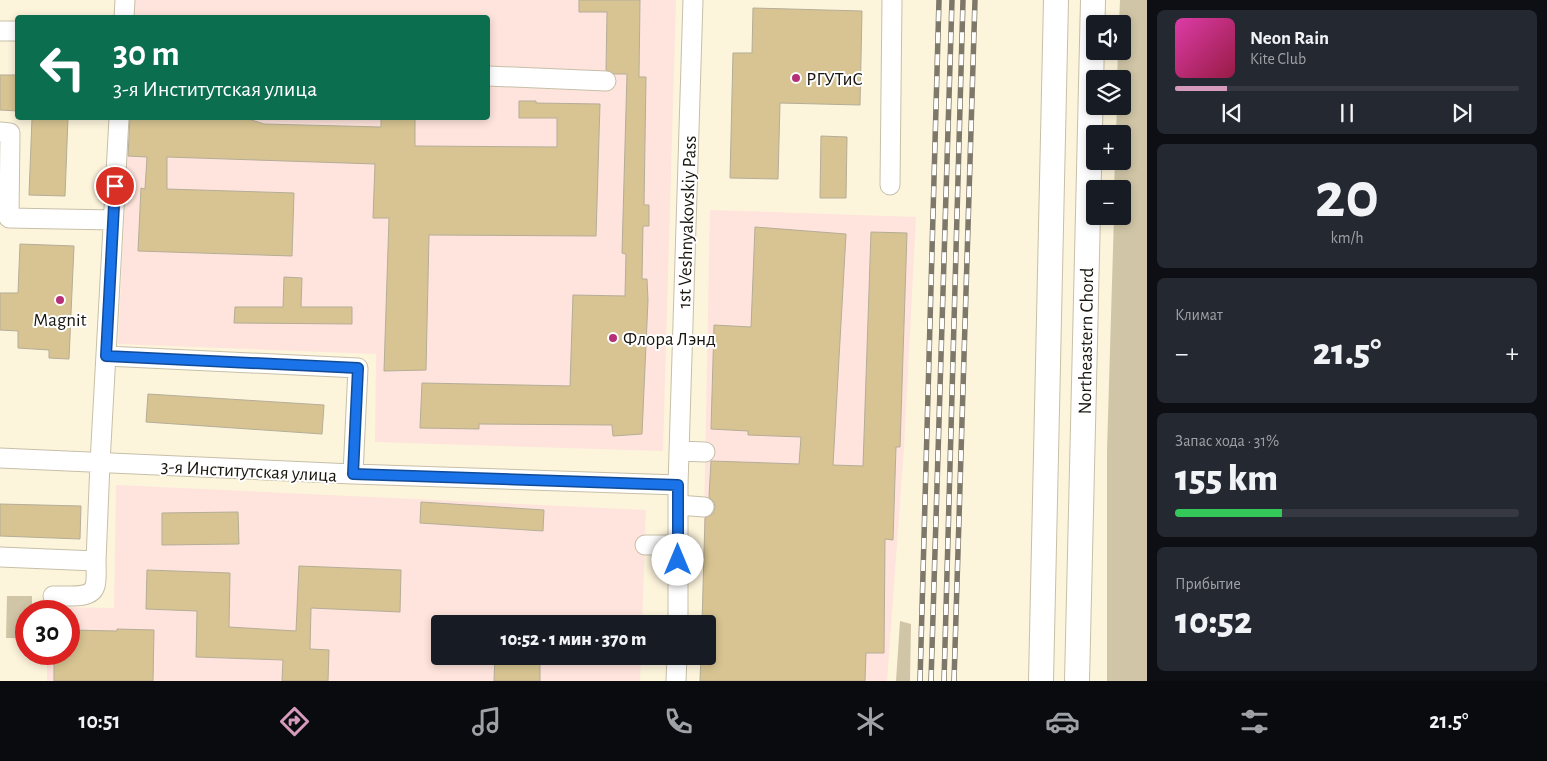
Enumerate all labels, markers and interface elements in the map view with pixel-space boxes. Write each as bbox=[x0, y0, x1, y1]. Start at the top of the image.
map controls bbox=[1086, 15, 1131, 225]
button: sound bbox=[1086, 15, 1131, 60]
text: Neon Rain bbox=[1250, 29, 1329, 48]
icon: left bbox=[30, 35, 95, 100]
text: 30 m bbox=[113, 37, 180, 72]
text: Kite Club bbox=[1250, 51, 1306, 67]
place label: РГУТиС bbox=[806, 70, 863, 89]
button: layers bbox=[1086, 70, 1131, 115]
marker: РГУТиС bbox=[790, 72, 802, 84]
text: 3-я Институтская улица bbox=[113, 78, 317, 100]
icon: previous bbox=[1218, 99, 1246, 127]
icon: pause bbox=[1333, 99, 1361, 127]
icon: next bbox=[1448, 99, 1476, 127]
button: + bbox=[1086, 125, 1131, 170]
street label: 1st Veshnyakovskiy Pass bbox=[675, 135, 700, 309]
text: 20 bbox=[1315, 164, 1379, 229]
pin bbox=[94, 165, 136, 207]
icon: arrive bbox=[101, 172, 129, 200]
button: − bbox=[1086, 180, 1131, 225]
text: km/h bbox=[1330, 230, 1364, 246]
street label: Northeastern Chord bbox=[1076, 267, 1097, 415]
marker: Magnit bbox=[54, 294, 66, 306]
text: Климат bbox=[1175, 307, 1223, 323]
place label: Magnit bbox=[33, 311, 87, 330]
place label: Флора Лэнд bbox=[623, 330, 716, 349]
marker: Флора Лэнд bbox=[607, 332, 619, 344]
text: 21.5° bbox=[1313, 334, 1381, 372]
text: − bbox=[1175, 340, 1188, 368]
text: + bbox=[1506, 340, 1519, 368]
text: Запас хода · 31% bbox=[1175, 433, 1279, 449]
street label: 3-я Институтская улица bbox=[160, 457, 338, 486]
text: 155 km bbox=[1175, 460, 1278, 498]
position arrow bbox=[651, 533, 703, 585]
text: Прибытие bbox=[1175, 576, 1241, 592]
speed limit sign: 30 bbox=[15, 600, 80, 665]
text: 10:52 bbox=[1175, 603, 1252, 641]
text: 10:52 · 1 мин · 370 m bbox=[501, 630, 647, 649]
icon: directions bbox=[277, 704, 312, 739]
icon: music bbox=[469, 704, 504, 739]
icon: phone bbox=[661, 704, 696, 739]
icon: climate bbox=[853, 704, 888, 739]
icon: car bbox=[1045, 704, 1080, 739]
icon: filters bbox=[1237, 704, 1272, 739]
text: 10:51 bbox=[78, 710, 120, 732]
text: 21.5° bbox=[1429, 710, 1468, 732]

